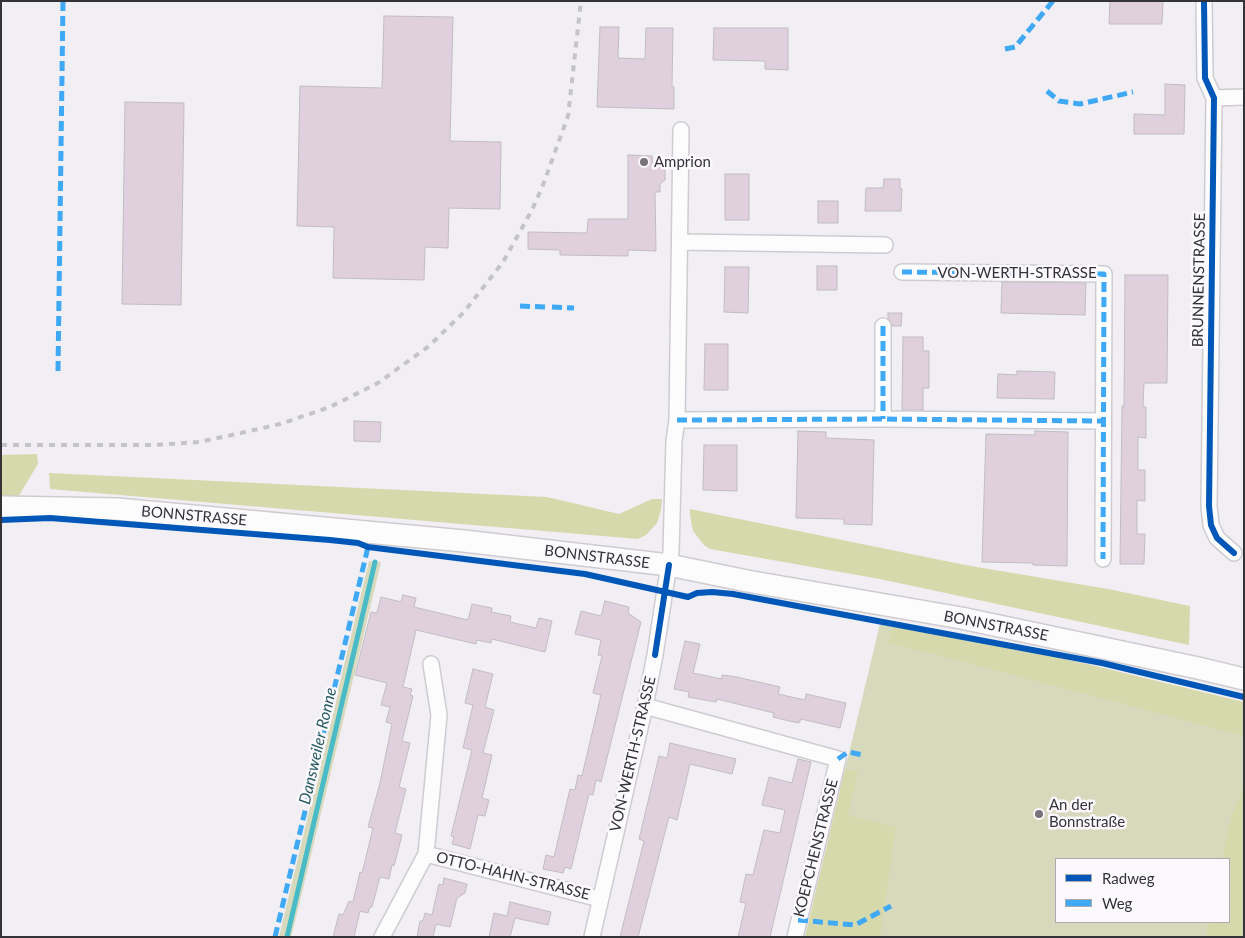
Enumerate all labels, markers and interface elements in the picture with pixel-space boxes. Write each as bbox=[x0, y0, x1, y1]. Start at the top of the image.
place label: Amprion bbox=[654, 153, 711, 171]
marker: Amprion bbox=[638, 156, 650, 168]
street label: BRUNNENSTRASSE bbox=[1189, 213, 1209, 347]
street label: VON-WERTH-STRASSE bbox=[937, 264, 1097, 282]
street label: BONNSTRASSE bbox=[140, 502, 248, 530]
street label: BONNSTRASSE bbox=[543, 542, 651, 572]
street label: BONNSTRASSE bbox=[942, 607, 1050, 645]
street label: VON-WERTH-STRASSE bbox=[606, 674, 660, 834]
water label: Dansweiler Ronne bbox=[295, 686, 341, 806]
street label: KOEPCHENSTRASSE bbox=[790, 777, 842, 919]
place label: An der Bonnstraße bbox=[1049, 796, 1125, 831]
marker: An der Bonnstraße bbox=[1033, 808, 1045, 820]
street label: OTTO-HAHN-STRASSE bbox=[434, 848, 592, 904]
legend bbox=[1055, 858, 1230, 923]
text: Radweg bbox=[1102, 869, 1155, 887]
text: Weg bbox=[1102, 894, 1132, 912]

